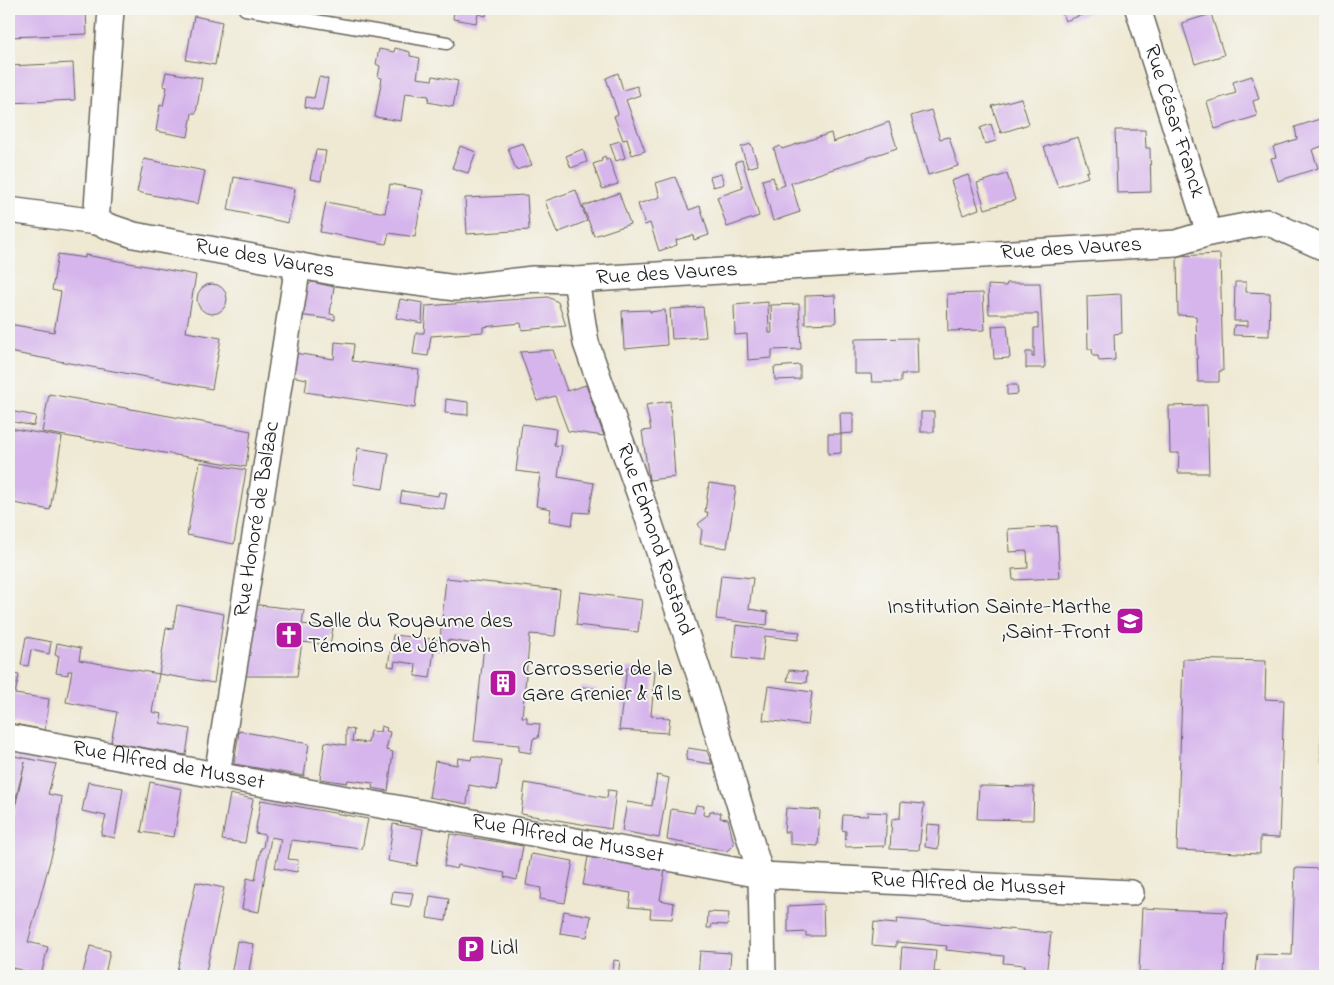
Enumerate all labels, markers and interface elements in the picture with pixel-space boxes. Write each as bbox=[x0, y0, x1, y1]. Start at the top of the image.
street label: Rue César Franck bbox=[1134, 41, 1213, 202]
street label: Rue des Vaures bbox=[999, 229, 1143, 270]
street label: Rue des Vaures bbox=[192, 231, 337, 288]
street label: Rue des Vaures bbox=[595, 254, 739, 295]
street label: Rue Honoré de Balzac bbox=[226, 419, 289, 619]
street label: Rue Edmond Rostand bbox=[607, 439, 701, 640]
place label: Institution Sainte-Marthe ,Saint-Front bbox=[887, 592, 1112, 649]
place label: Salle du Royaume des Témoins de Jéhovah bbox=[308, 606, 513, 663]
school or university icon: Institution Sainte-Marthe ,Saint-Front bbox=[1115, 606, 1145, 636]
church icon: Salle du Royaume des Témoins de Jéhovah bbox=[274, 620, 304, 650]
place label: Carrosserie de la Gare Grenier & fils bbox=[522, 654, 682, 711]
building icon: Carrosserie de la Gare Grenier & fils bbox=[488, 668, 518, 698]
street label: Rue Alfred de Musset bbox=[70, 733, 268, 800]
street label: Rue Alfred de Musset bbox=[469, 806, 667, 873]
street label: Rue Alfred de Musset bbox=[870, 864, 1067, 906]
place label: Lidl bbox=[490, 933, 518, 965]
parking icon: Lidl bbox=[456, 934, 486, 964]

